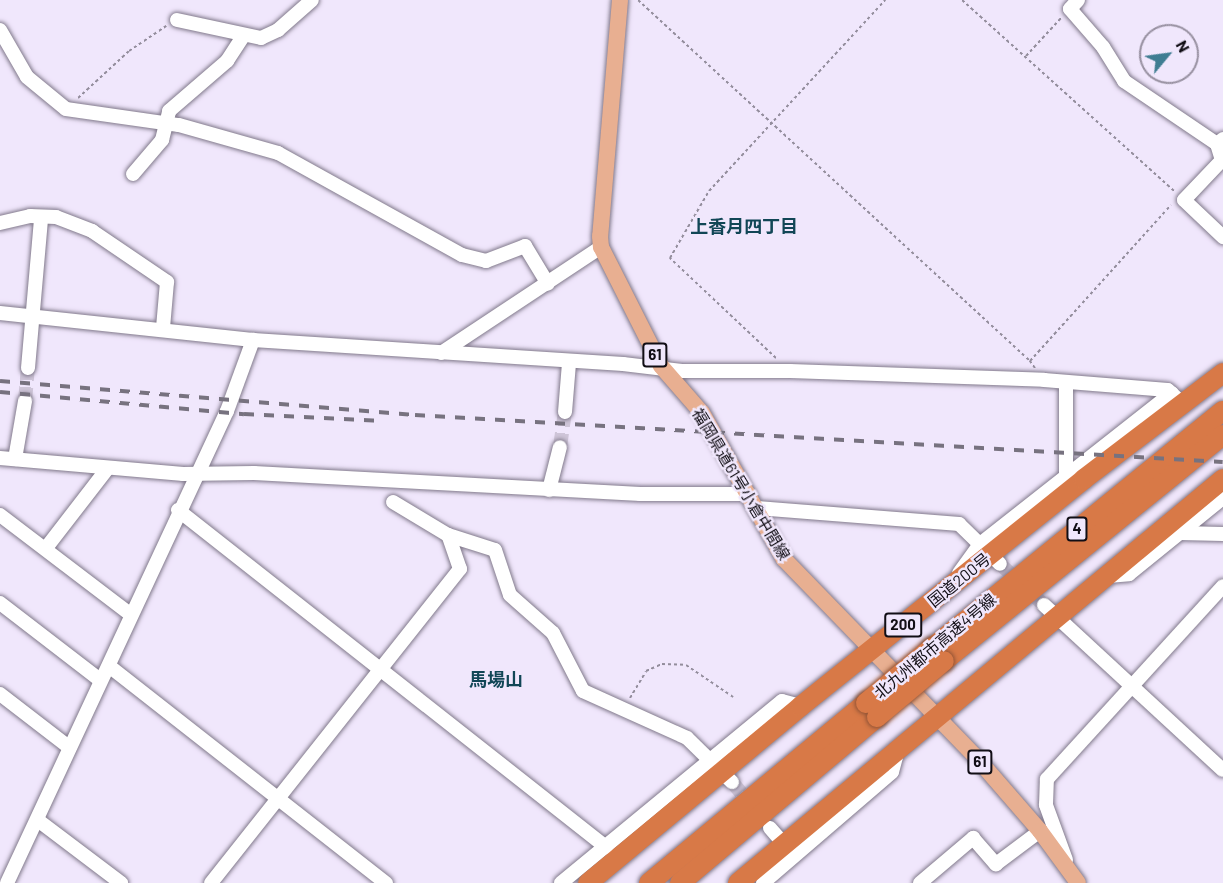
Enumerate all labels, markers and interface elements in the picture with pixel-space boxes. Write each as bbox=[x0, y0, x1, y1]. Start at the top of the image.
north arrow bbox=[1139, 24, 1199, 84]
text: N bbox=[1173, 37, 1194, 55]
district label: 上香月四丁目 bbox=[690, 215, 798, 237]
road number: 61 bbox=[642, 343, 668, 367]
street label: 福岡県道61号小倉中間線 bbox=[688, 405, 794, 563]
road number: 4 bbox=[1065, 517, 1089, 541]
street label: 国道200号 bbox=[924, 549, 994, 611]
street label: 北九州都市高速4号線 bbox=[870, 590, 1000, 702]
road number: 200 bbox=[884, 613, 922, 637]
district label: 馬場山 bbox=[469, 668, 523, 690]
road number: 61 bbox=[966, 750, 994, 774]

